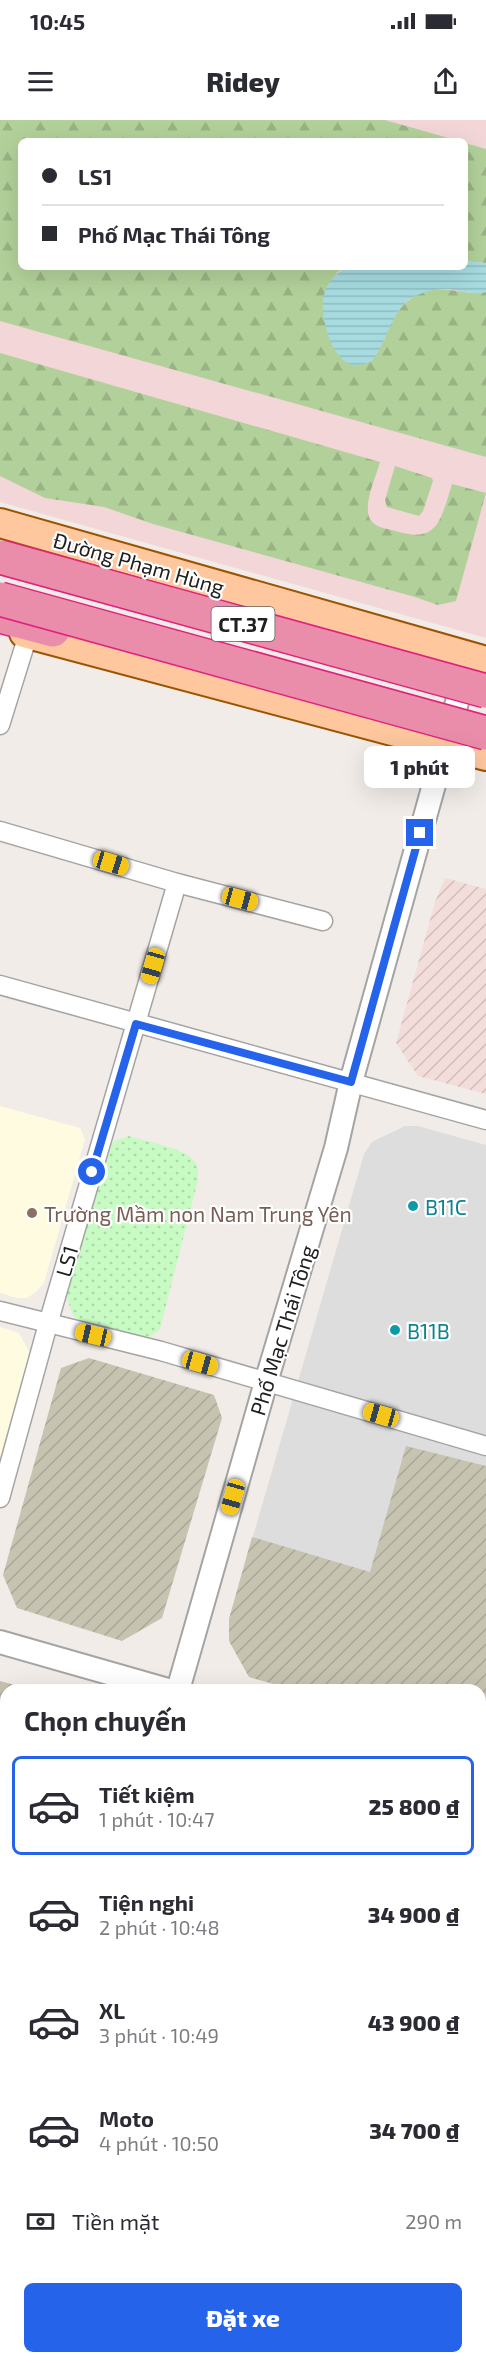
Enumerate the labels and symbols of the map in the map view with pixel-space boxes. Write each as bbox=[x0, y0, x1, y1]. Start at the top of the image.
street label: Đường Phạm Hùng bbox=[51, 527, 228, 599]
road number: CT.37 bbox=[212, 607, 274, 641]
callout: 1 phút bbox=[364, 746, 476, 788]
route end bbox=[406, 819, 433, 846]
car bbox=[91, 849, 131, 877]
car bbox=[220, 886, 260, 912]
car bbox=[139, 946, 167, 986]
route start bbox=[78, 1158, 105, 1185]
place label: B11C bbox=[425, 1194, 467, 1219]
marker: B11C bbox=[406, 1199, 420, 1213]
place label: Trường Mầm non Nam Trung Yên bbox=[44, 1201, 352, 1226]
marker: Trường Mầm non Nam Trung Yên bbox=[25, 1206, 39, 1220]
street label: Phố Mạc Thái Tông bbox=[244, 1242, 320, 1418]
street label: LS1 bbox=[50, 1243, 82, 1279]
place label: B11B bbox=[407, 1318, 450, 1343]
car bbox=[73, 1322, 113, 1348]
marker: B11B bbox=[388, 1323, 402, 1337]
car bbox=[180, 1349, 220, 1377]
car bbox=[361, 1401, 401, 1429]
car bbox=[219, 1477, 247, 1517]

